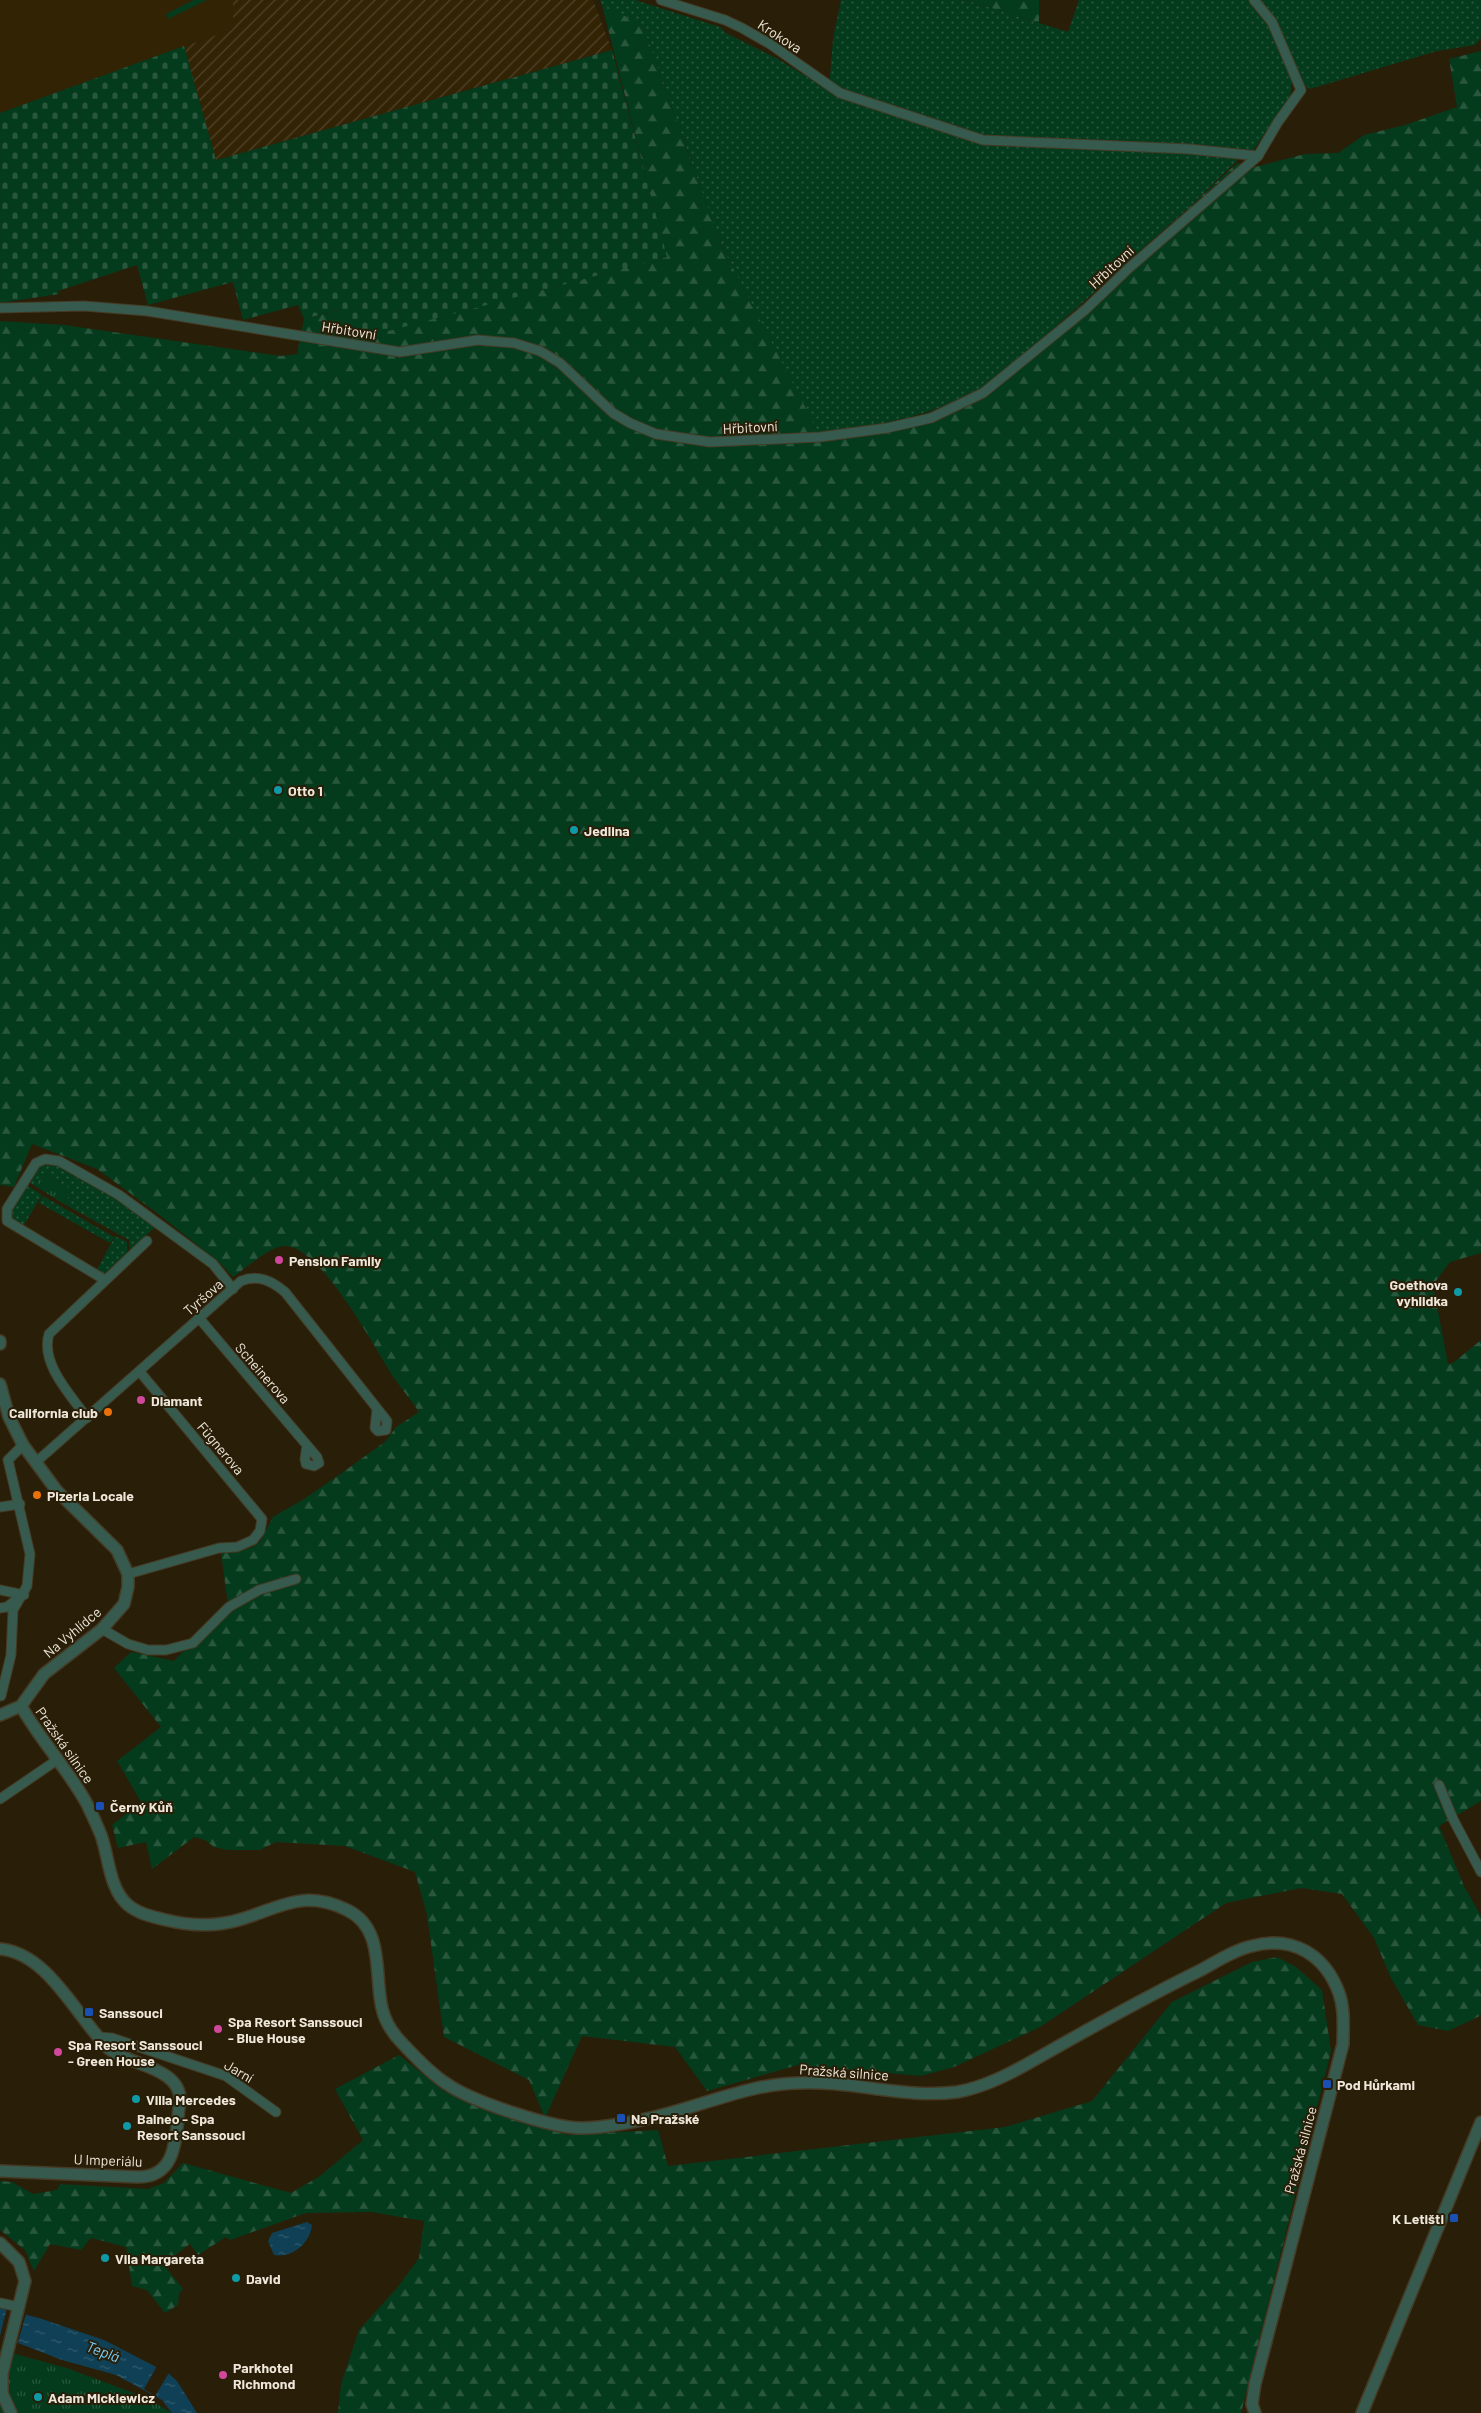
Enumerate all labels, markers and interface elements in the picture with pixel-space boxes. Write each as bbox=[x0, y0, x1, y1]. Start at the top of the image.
street label: Krokova bbox=[755, 16, 805, 56]
street label: Hřbitovní bbox=[1085, 242, 1137, 292]
street label: Hřbitovní bbox=[321, 317, 377, 343]
street label: Hřbitovní bbox=[722, 417, 778, 437]
place label: Otto 1 bbox=[288, 782, 323, 799]
marker: Otto 1 bbox=[272, 784, 284, 796]
place label: Jedlina bbox=[584, 822, 630, 839]
marker: Jedlina bbox=[568, 824, 580, 836]
place label: Pension Family bbox=[289, 1252, 381, 1269]
marker: Pension Family bbox=[273, 1254, 285, 1266]
street label: Tyršova bbox=[180, 1275, 226, 1319]
place label: Goethova vyhlidka bbox=[1390, 1276, 1448, 1309]
marker: Goethova vyhlidka bbox=[1452, 1286, 1464, 1298]
street label: Scheinerova bbox=[232, 1339, 294, 1407]
place label: Diamant bbox=[151, 1392, 203, 1409]
marker: Diamant bbox=[135, 1394, 147, 1406]
place label: California club bbox=[9, 1404, 98, 1421]
marker: California club bbox=[102, 1406, 114, 1418]
street label: Fügnerova bbox=[194, 1418, 248, 1478]
place label: Pizeria Locale bbox=[47, 1487, 134, 1504]
marker: Pizeria Locale bbox=[31, 1489, 43, 1501]
street label: Na Vyhlídce bbox=[40, 1603, 104, 1661]
street label: Pražská silnice bbox=[32, 1703, 98, 1787]
place label: Černý Kůň bbox=[110, 1798, 173, 1815]
marker: Černý Kůň bbox=[94, 1800, 106, 1812]
place label: Sanssouci bbox=[99, 2004, 163, 2021]
marker: Sanssouci bbox=[83, 2006, 95, 2018]
place label: Spa Resort Sanssouci - Blue House bbox=[228, 2013, 363, 2046]
marker: Spa Resort Sanssouci - Blue House bbox=[212, 2023, 224, 2035]
place label: Spa Resort Sanssouci - Green House bbox=[68, 2036, 203, 2069]
marker: Spa Resort Sanssouci - Green House bbox=[52, 2046, 64, 2058]
street label: Jarní bbox=[221, 2056, 257, 2086]
street label: Pražská silnice bbox=[799, 2060, 889, 2084]
place label: Pod Hůrkami bbox=[1337, 2076, 1415, 2093]
marker: Pod Hůrkami bbox=[1321, 2078, 1333, 2090]
place label: Villa Mercedes bbox=[146, 2091, 236, 2108]
marker: Villa Mercedes bbox=[130, 2093, 142, 2105]
street label: Pražská silnice bbox=[1280, 2104, 1320, 2196]
place label: Balneo - Spa Resort Sanssouci bbox=[137, 2110, 245, 2143]
place label: Na Pražské bbox=[631, 2110, 700, 2127]
marker: Na Pražské bbox=[615, 2112, 627, 2124]
marker: Balneo - Spa Resort Sanssouci bbox=[121, 2120, 133, 2132]
street label: U Imperiálu bbox=[73, 2150, 143, 2170]
place label: K Letišti bbox=[1392, 2210, 1444, 2227]
marker: K Letišti bbox=[1448, 2212, 1460, 2224]
place label: Vila Margareta bbox=[115, 2250, 204, 2267]
marker: Vila Margareta bbox=[99, 2252, 111, 2264]
place label: David bbox=[246, 2270, 281, 2287]
marker: David bbox=[230, 2272, 242, 2284]
water label: Teplá bbox=[84, 2337, 122, 2365]
place label: Parkhotel Richmond bbox=[233, 2359, 295, 2392]
marker: Parkhotel Richmond bbox=[217, 2369, 229, 2381]
place label: Adam Mickiewicz bbox=[48, 2389, 155, 2406]
marker: Adam Mickiewicz bbox=[32, 2391, 44, 2403]

